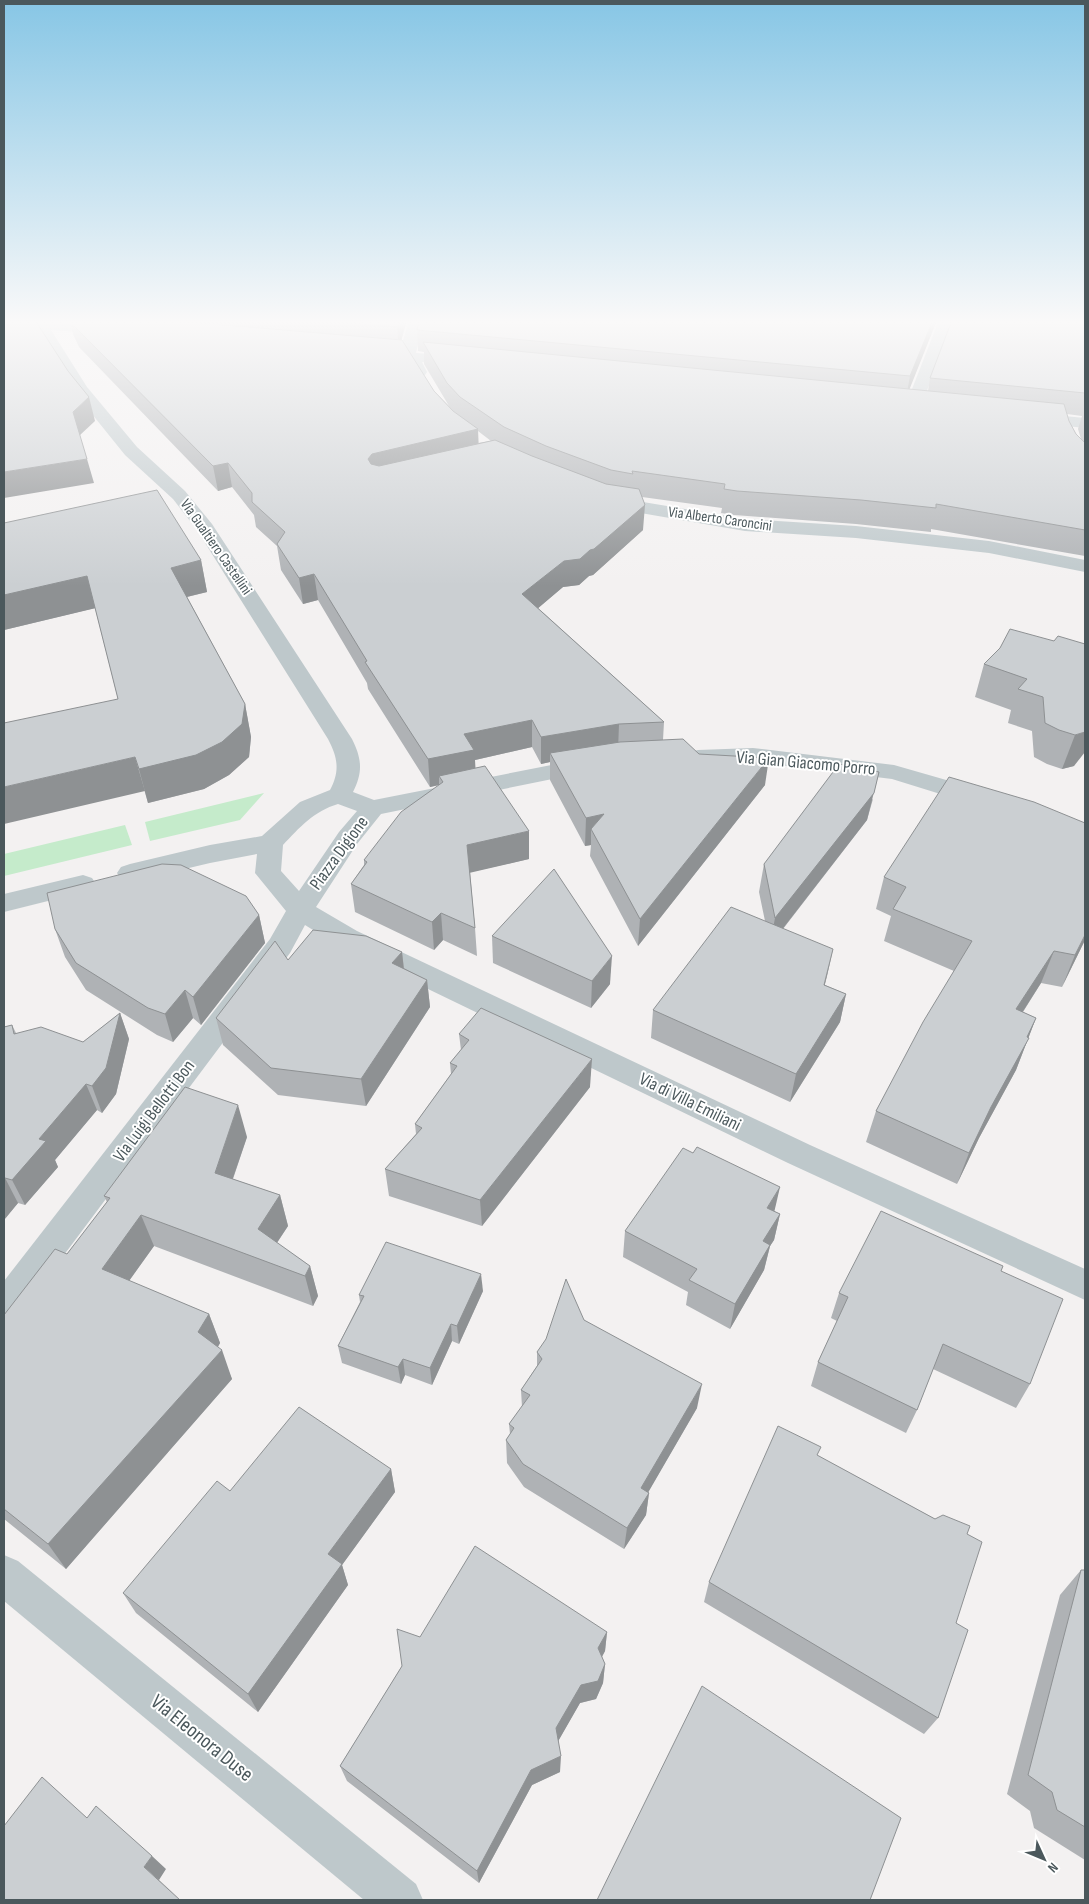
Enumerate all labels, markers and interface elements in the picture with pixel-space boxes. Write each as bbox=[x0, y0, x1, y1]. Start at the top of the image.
street label: Via Gualtiero Castellini bbox=[176, 495, 256, 599]
street label: Via Alberto Caroncini bbox=[667, 502, 773, 536]
street label: Via Gian Giacomo Porro bbox=[736, 746, 876, 780]
street label: Piazza Digione bbox=[305, 812, 373, 894]
street label: Via Luigi Bellotti Bon bbox=[109, 1056, 199, 1166]
street label: Via di Villa Emiliani bbox=[636, 1068, 744, 1136]
street label: Via Eleonora Duse bbox=[146, 1689, 258, 1787]
north arrow bbox=[1019, 1834, 1069, 1884]
text: N bbox=[1044, 1859, 1062, 1876]

